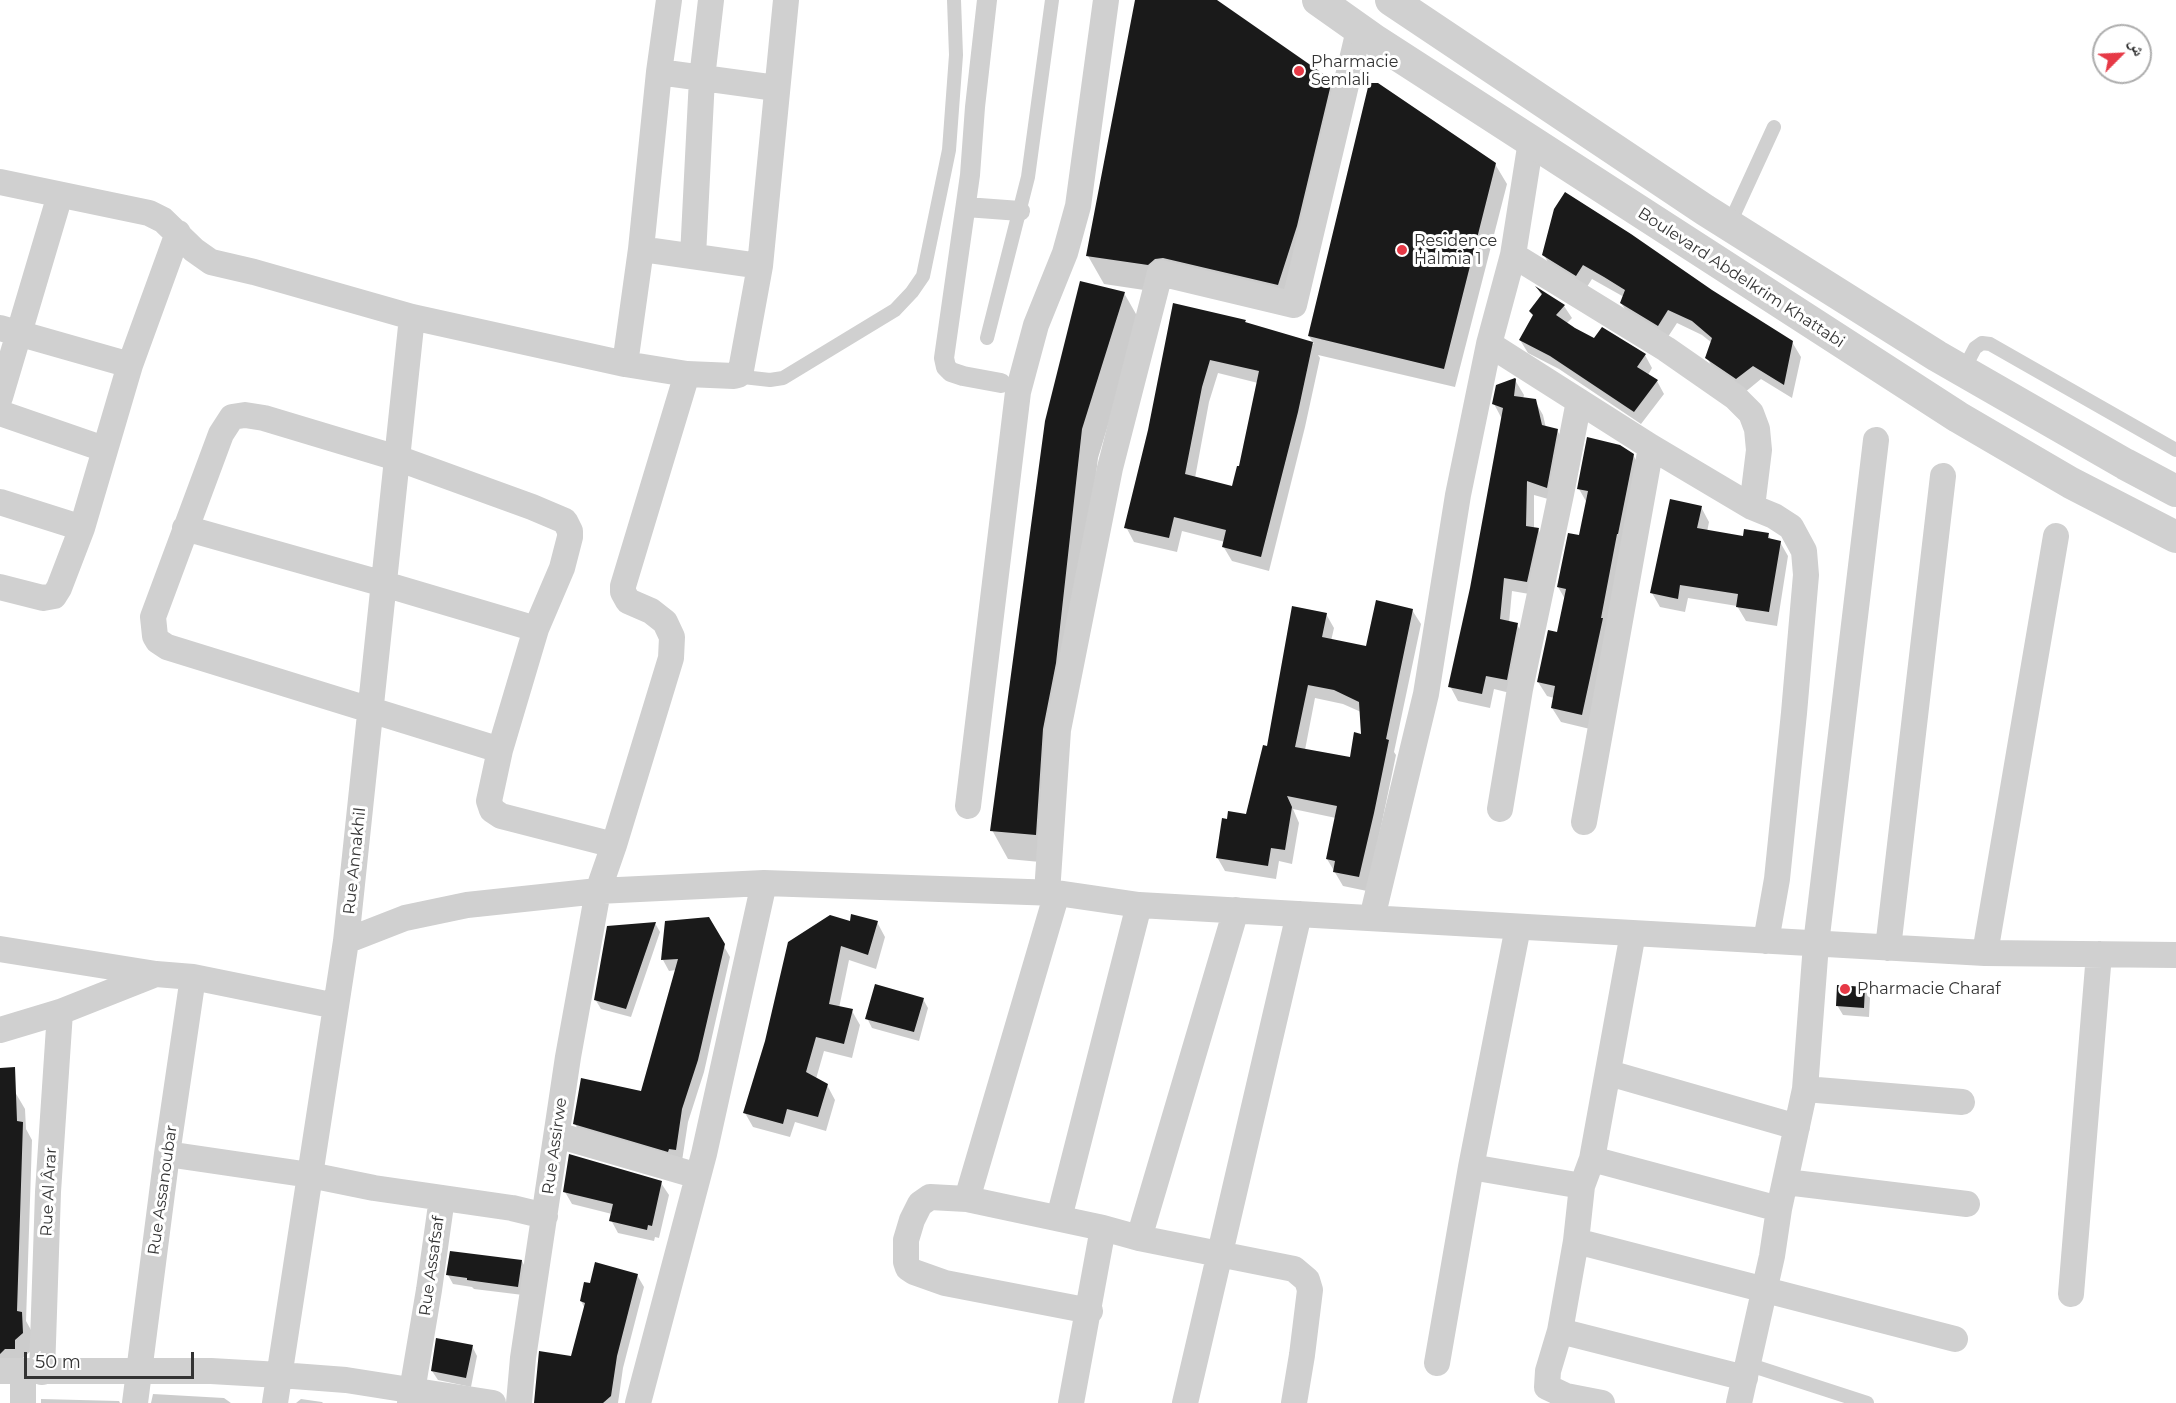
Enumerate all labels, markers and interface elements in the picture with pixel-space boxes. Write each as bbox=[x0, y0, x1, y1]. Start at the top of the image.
north arrow bbox=[2092, 24, 2152, 84]
text: ش bbox=[2125, 36, 2149, 59]
place label: Pharmacie Semlali bbox=[1311, 52, 1398, 90]
marker: Pharmacie Semlali bbox=[1292, 64, 1306, 78]
street label: Boulevard Abdelkrim Khattabi bbox=[1634, 204, 1848, 352]
place label: Residence Halmia 1 bbox=[1414, 231, 1497, 269]
marker: Residence Halmia 1 bbox=[1395, 243, 1409, 257]
street label: Rue Annakhil bbox=[340, 806, 370, 916]
place label: Pharmacie Charaf bbox=[1857, 979, 2001, 999]
marker: Pharmacie Charaf bbox=[1838, 982, 1852, 996]
street label: Rue Assirwe bbox=[539, 1096, 571, 1196]
street label: Rue Assanoubar bbox=[144, 1124, 182, 1256]
street label: Rue Al Ârar bbox=[37, 1147, 61, 1237]
street label: Rue Assafsaf bbox=[415, 1215, 449, 1317]
scale bar bbox=[27, 1340, 196, 1378]
text: 50 m bbox=[35, 1351, 81, 1373]

